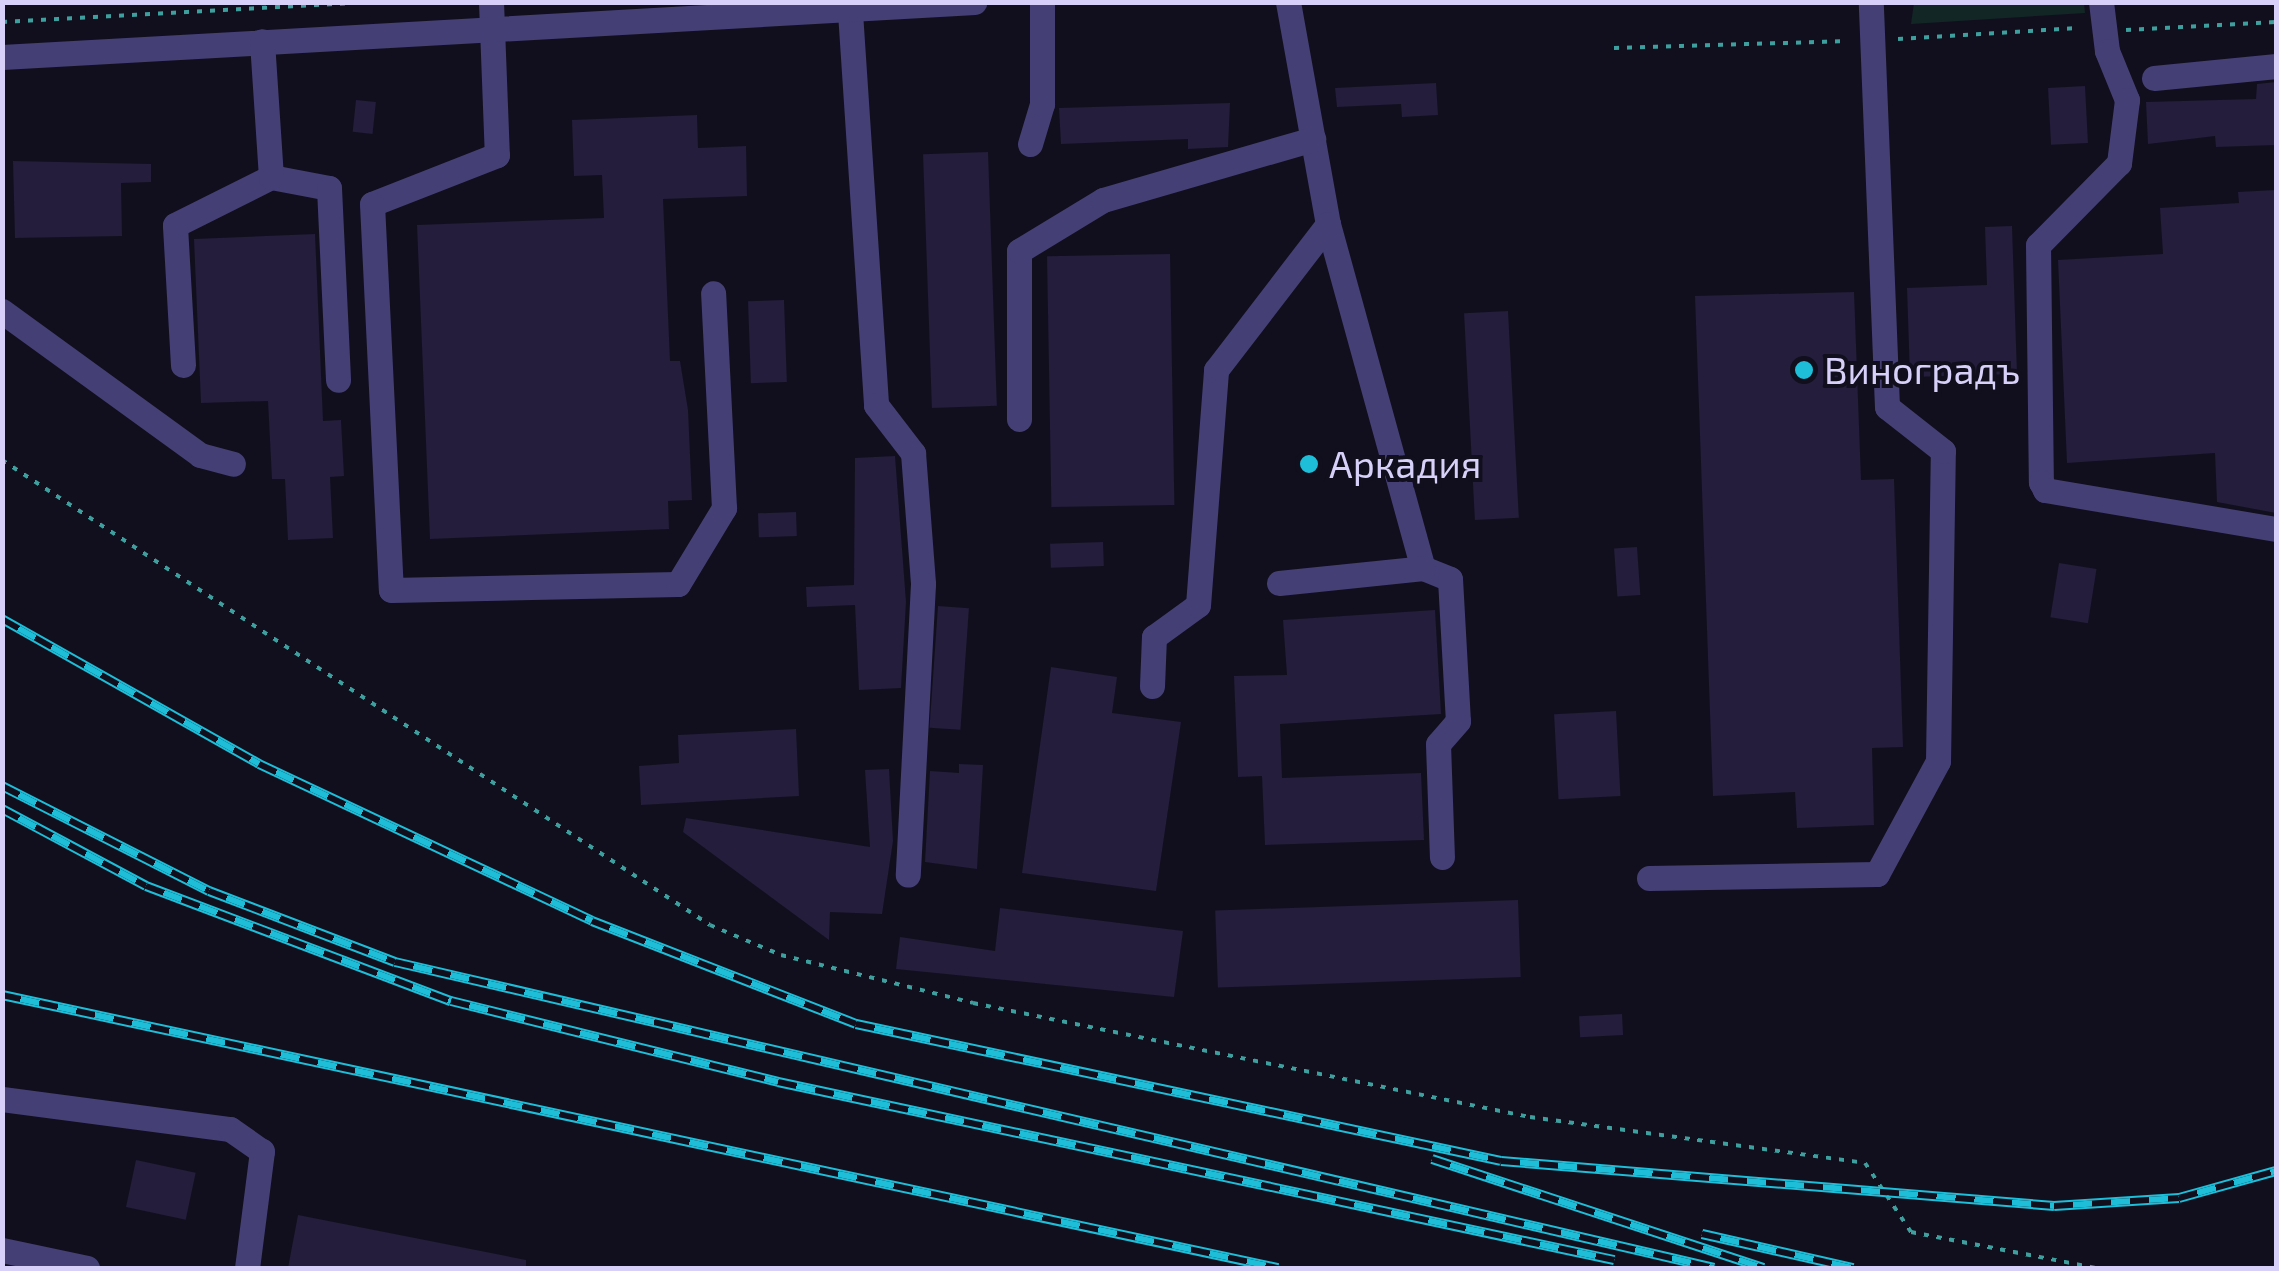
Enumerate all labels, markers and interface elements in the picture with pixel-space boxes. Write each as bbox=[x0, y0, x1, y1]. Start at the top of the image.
place label: Виноградъ bbox=[1824, 347, 2020, 393]
marker: Виноградъ bbox=[1793, 359, 1815, 381]
place label: Аркадия bbox=[1329, 441, 1481, 487]
marker: Аркадия bbox=[1298, 453, 1320, 475]

